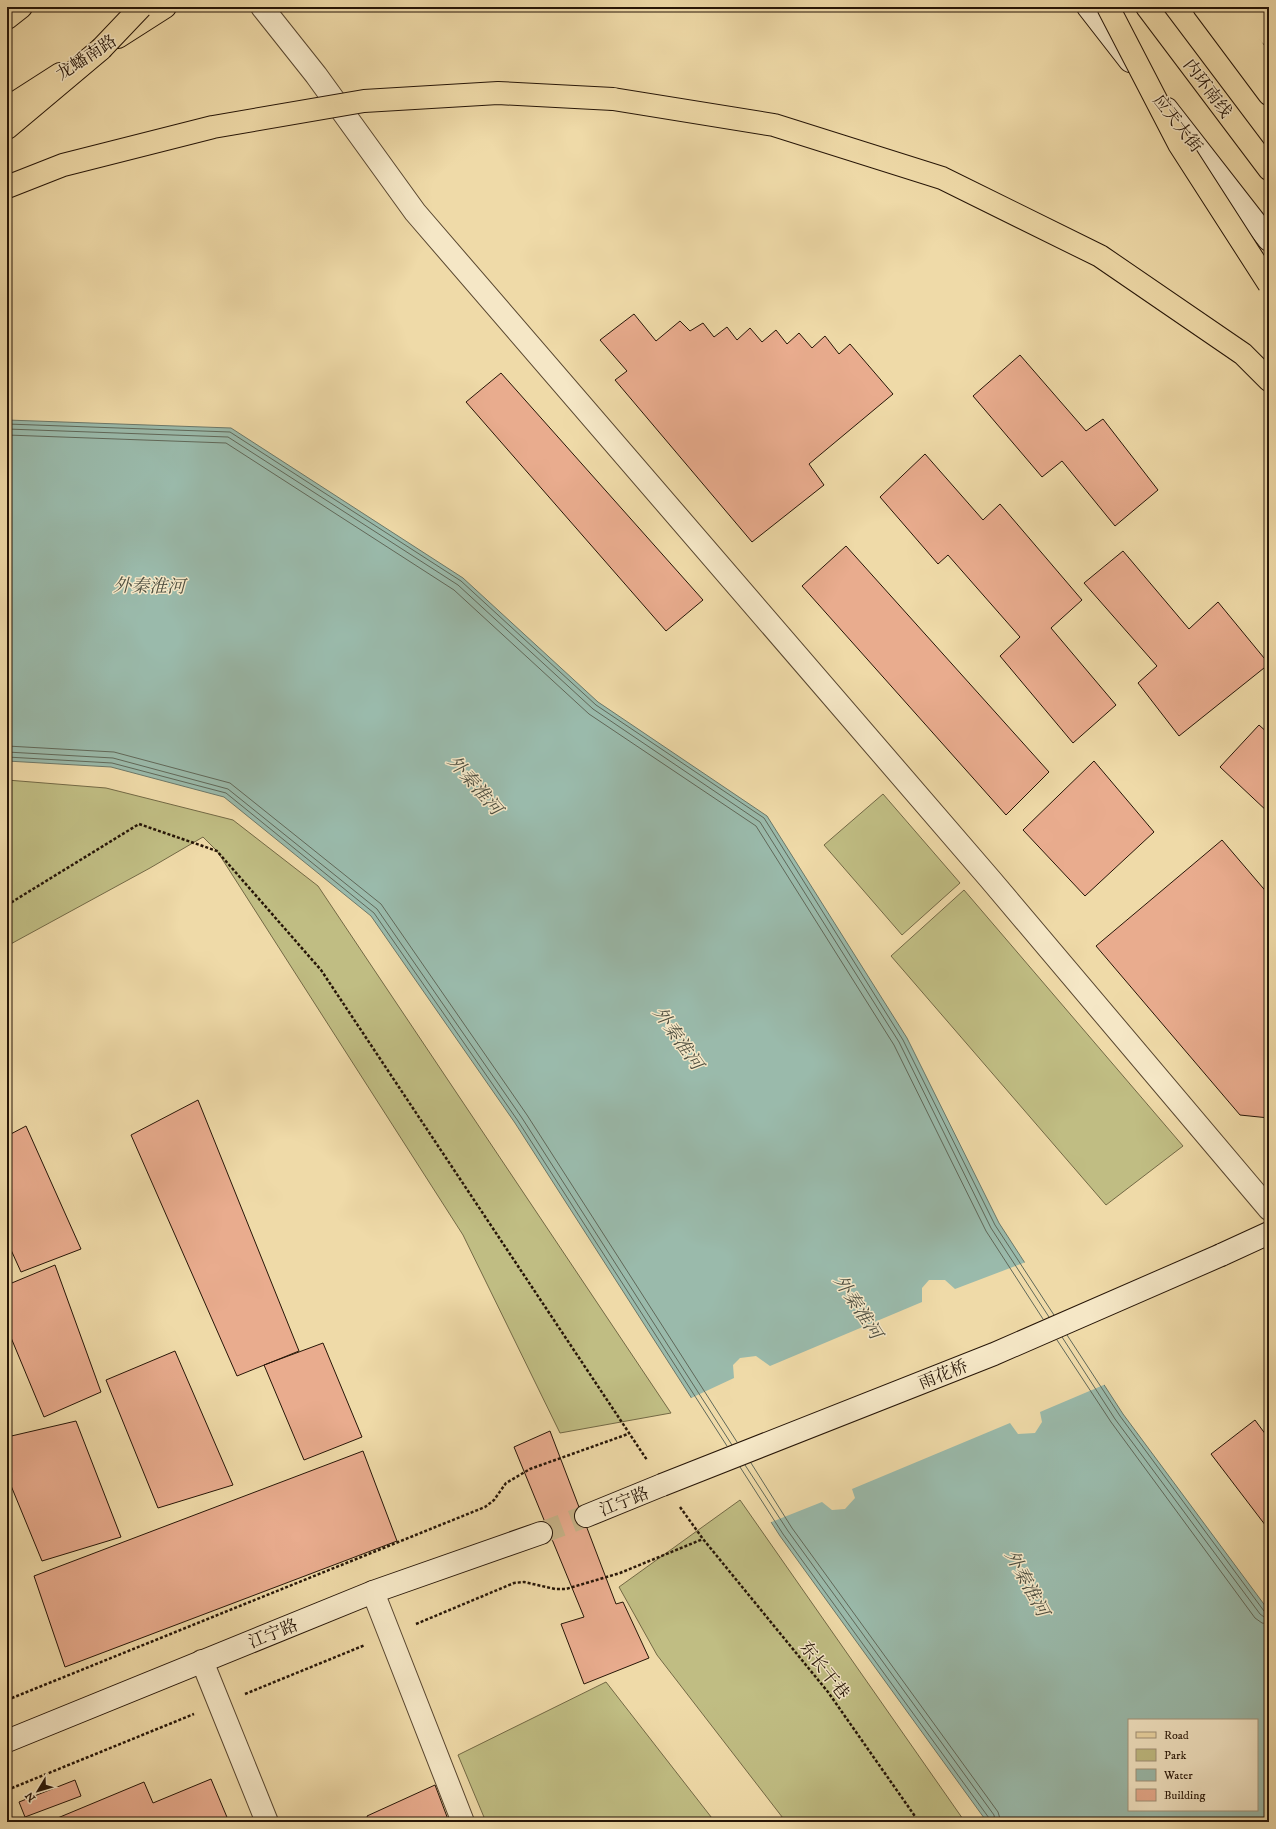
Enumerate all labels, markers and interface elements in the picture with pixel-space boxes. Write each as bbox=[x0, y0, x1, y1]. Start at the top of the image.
street label: 龙蟠南路 bbox=[52, 30, 121, 86]
street label: 内环南线 bbox=[1178, 55, 1236, 122]
street label: 应天大街 bbox=[1148, 90, 1207, 157]
water label: 外秦淮河 bbox=[113, 575, 188, 599]
water label: 外秦淮河 bbox=[442, 751, 508, 822]
water label: 外秦淮河 bbox=[648, 1003, 709, 1077]
water label: 外秦淮河 bbox=[828, 1271, 888, 1346]
street label: 雨花桥 bbox=[916, 1355, 971, 1395]
street label: 江宁路 bbox=[597, 1482, 652, 1522]
water label: 外秦淮河 bbox=[1000, 1547, 1054, 1623]
street label: 江宁路 bbox=[246, 1614, 301, 1654]
street label: 东长干巷 bbox=[795, 1637, 854, 1704]
legend bbox=[1128, 1719, 1258, 1811]
text: Road bbox=[1164, 1728, 1189, 1743]
text: Park bbox=[1164, 1748, 1186, 1763]
text: Water bbox=[1163, 1768, 1193, 1783]
north arrow bbox=[18, 1771, 58, 1811]
text: Building bbox=[1164, 1788, 1205, 1803]
text: N bbox=[23, 1789, 39, 1804]

